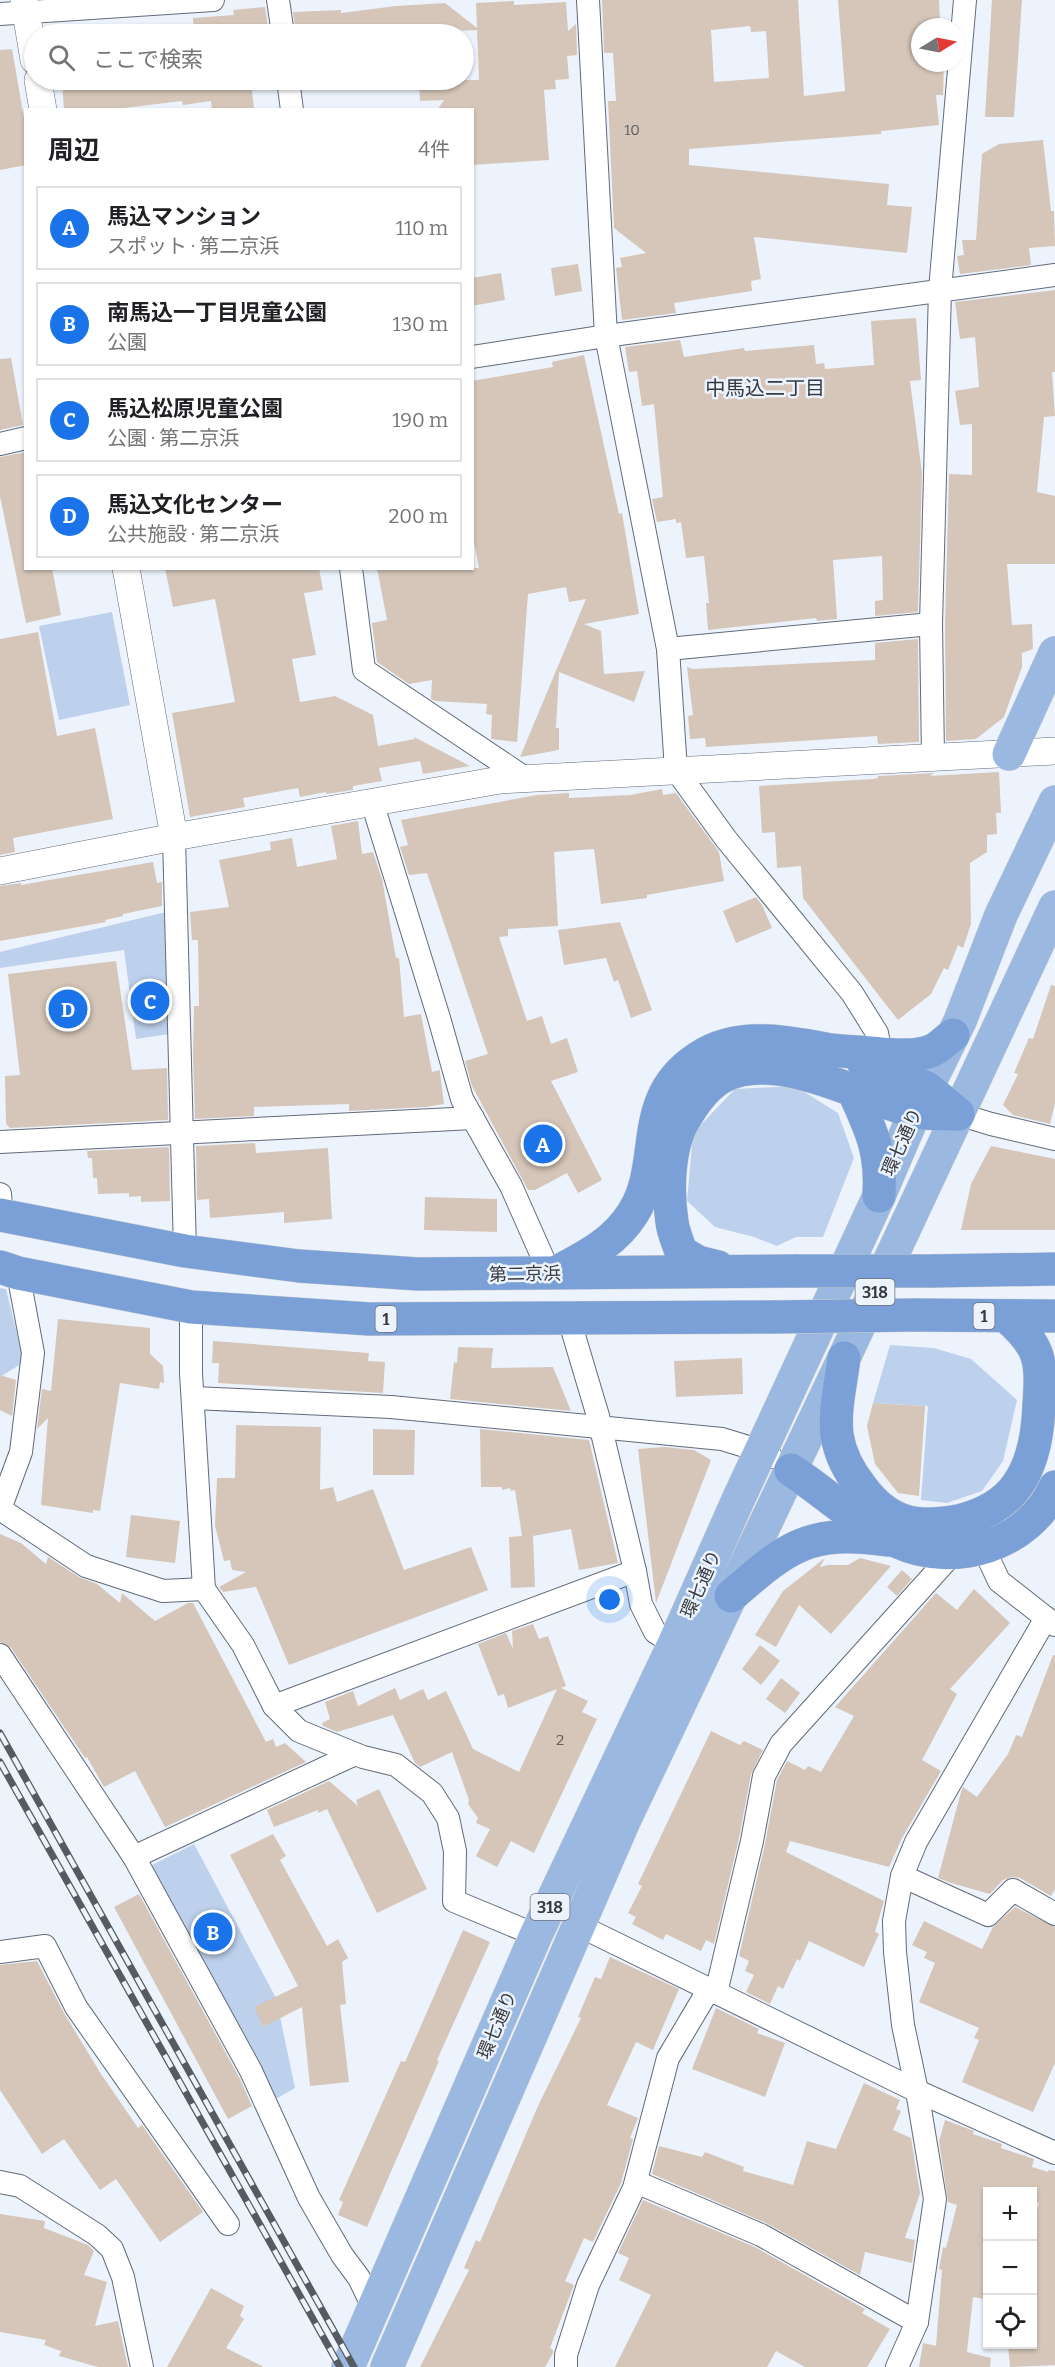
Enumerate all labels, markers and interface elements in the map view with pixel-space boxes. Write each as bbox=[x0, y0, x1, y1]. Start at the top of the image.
north arrow bbox=[911, 18, 965, 72]
search box bbox=[24, 24, 474, 90]
icon: search bbox=[45, 41, 78, 74]
text: ここで検索 bbox=[93, 46, 203, 73]
house number: 10 bbox=[624, 121, 640, 139]
text: 周辺 bbox=[48, 135, 100, 166]
text: 4件 bbox=[418, 137, 450, 161]
text: 馬込マンション bbox=[107, 203, 261, 230]
text: A bbox=[62, 216, 77, 240]
text: 110 m bbox=[396, 216, 448, 240]
text: スポット · 第二京浜 bbox=[107, 234, 279, 258]
text: 南馬込一丁目児童公園 bbox=[107, 299, 327, 326]
text: B bbox=[63, 312, 76, 336]
text: 130 m bbox=[393, 312, 448, 336]
text: 公園 bbox=[107, 330, 147, 354]
district label: 中馬込二丁目 bbox=[705, 376, 825, 400]
text: 馬込松原児童公園 bbox=[107, 395, 283, 422]
text: C bbox=[63, 408, 76, 432]
text: 190 m bbox=[392, 408, 448, 432]
text: 公園 · 第二京浜 bbox=[107, 426, 239, 450]
text: 馬込文化センター bbox=[107, 491, 283, 518]
text: D bbox=[62, 504, 77, 528]
text: 200 m bbox=[388, 504, 448, 528]
text: 公共施設 · 第二京浜 bbox=[107, 522, 279, 546]
pin: C bbox=[130, 978, 170, 1024]
pin: D bbox=[48, 986, 88, 1032]
street label: 環七通り bbox=[877, 1105, 927, 1179]
pin: A bbox=[524, 1122, 562, 1166]
street label: 第二京浜 bbox=[489, 1262, 561, 1286]
road number: 318 bbox=[856, 1279, 894, 1305]
road number: 1 bbox=[974, 1303, 994, 1329]
road number: 1 bbox=[376, 1306, 396, 1332]
street label: 環七通り bbox=[676, 1547, 726, 1621]
your location bbox=[595, 1585, 624, 1614]
house number: 2 bbox=[556, 1731, 564, 1749]
road number: 318 bbox=[530, 1894, 570, 1920]
pin: B bbox=[194, 1910, 232, 1954]
street label: 環七通り bbox=[473, 1988, 521, 2062]
map controls bbox=[983, 2187, 1037, 2349]
button: + bbox=[983, 2187, 1037, 2241]
button: − bbox=[983, 2241, 1037, 2295]
button: locate bbox=[983, 2295, 1037, 2349]

